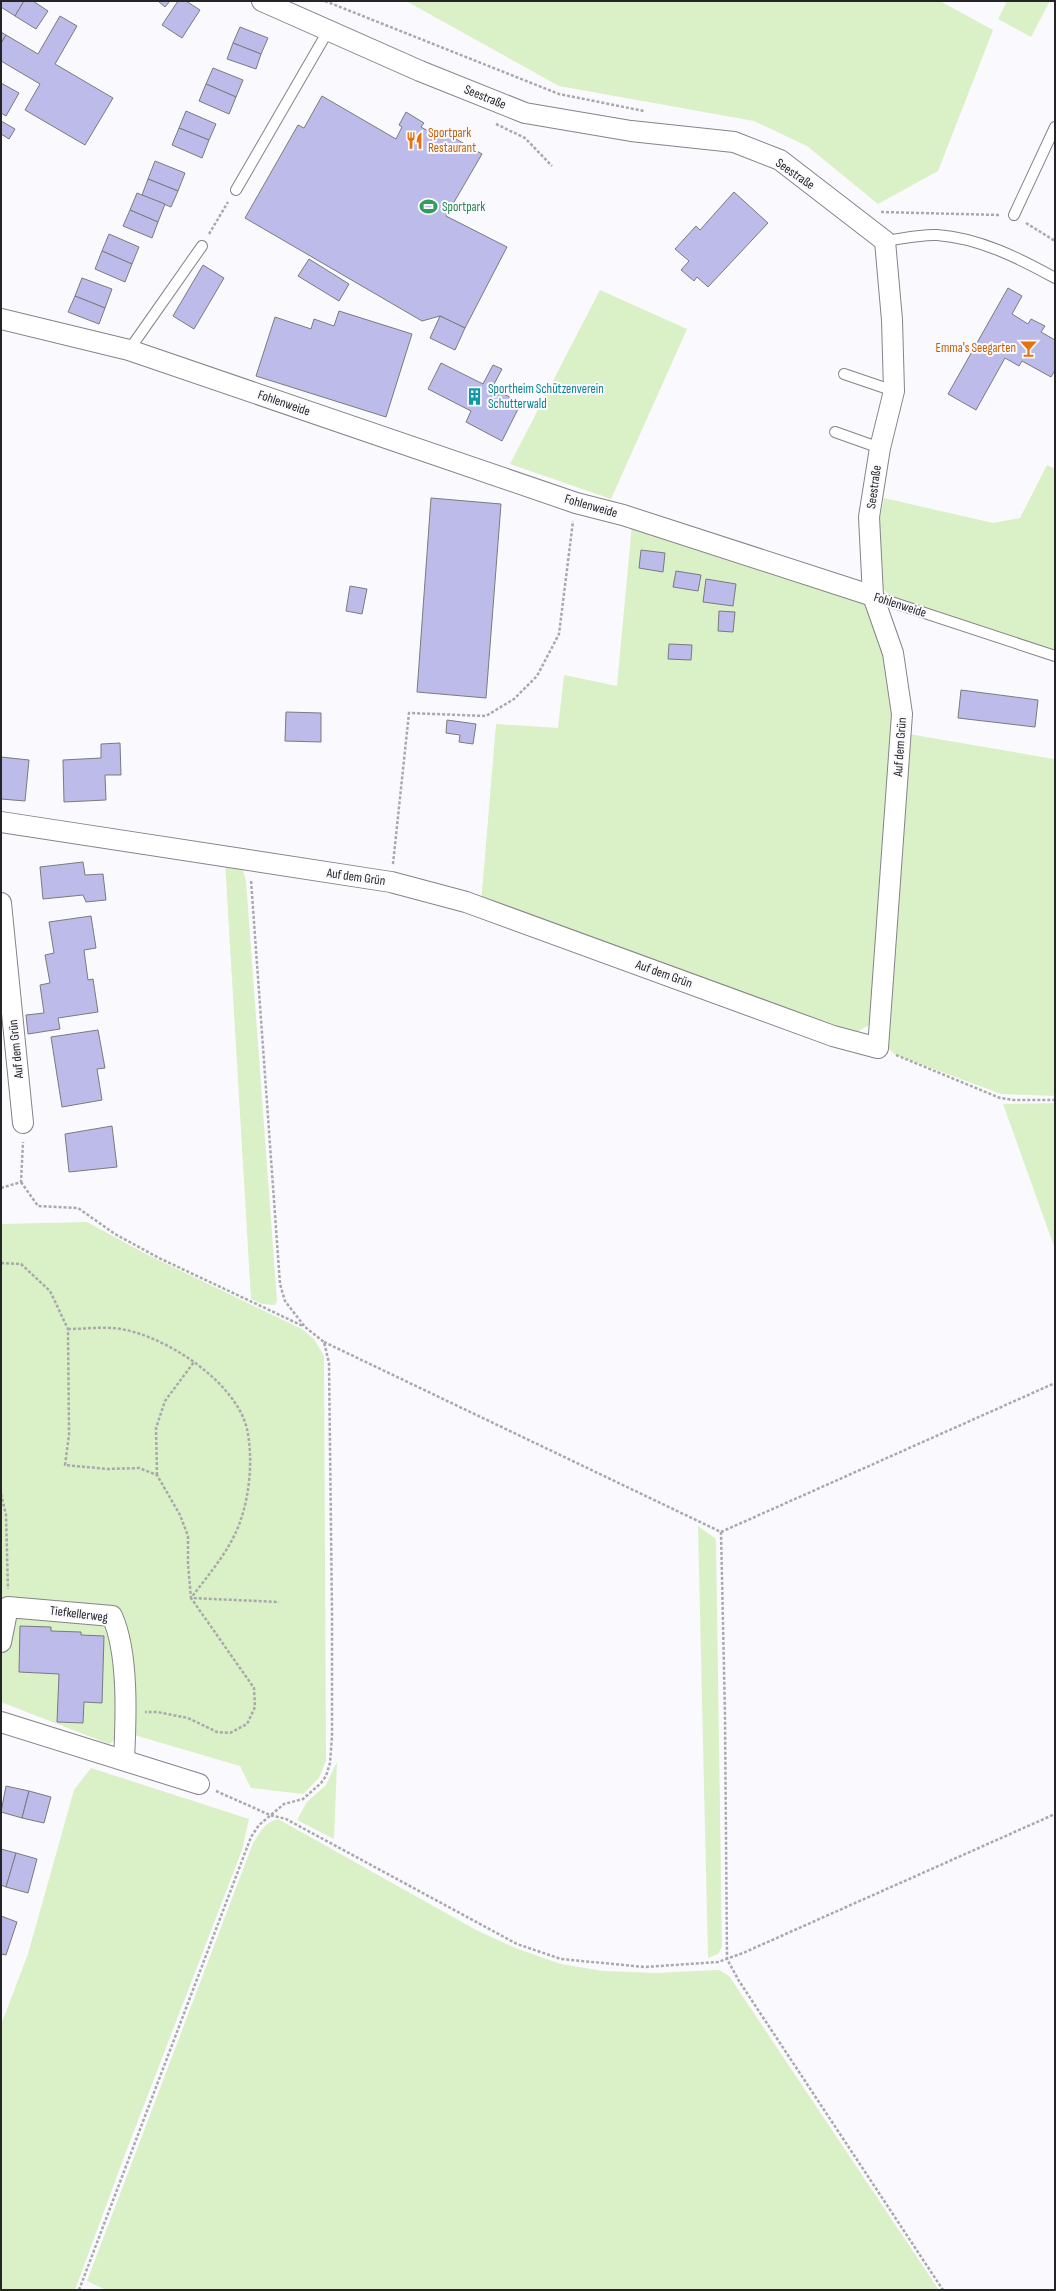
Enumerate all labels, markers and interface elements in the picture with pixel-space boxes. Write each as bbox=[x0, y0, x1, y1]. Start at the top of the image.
street label: Seestraße bbox=[462, 81, 508, 113]
place label: Sportpark Restaurant bbox=[428, 125, 476, 156]
restaurant icon: Sportpark Restaurant bbox=[405, 130, 425, 150]
street label: Seestraße bbox=[772, 155, 818, 193]
sports icon: Sportpark bbox=[419, 197, 439, 217]
place label: Sportpark bbox=[442, 199, 485, 215]
bar icon: Emma's Seegarten bbox=[1019, 338, 1039, 358]
place label: Emma's Seegarten bbox=[936, 340, 1016, 356]
place label: Sportheim Schützenverein Schutterwald bbox=[488, 381, 604, 412]
building icon: Sportheim Schützenverein Schutterwald bbox=[465, 386, 485, 406]
street label: Fohlenweide bbox=[256, 387, 312, 419]
street label: Seestraße bbox=[863, 464, 885, 510]
street label: Fohlenweide bbox=[563, 491, 619, 521]
street label: Fohlenweide bbox=[872, 589, 928, 621]
street label: Auf dem Grün bbox=[890, 717, 910, 778]
street label: Auf dem Grün bbox=[325, 865, 386, 889]
street label: Auf dem Grün bbox=[633, 956, 695, 992]
street label: Auf dem Grün bbox=[5, 1019, 27, 1080]
street label: Tiefkellerweg bbox=[49, 1603, 109, 1625]

